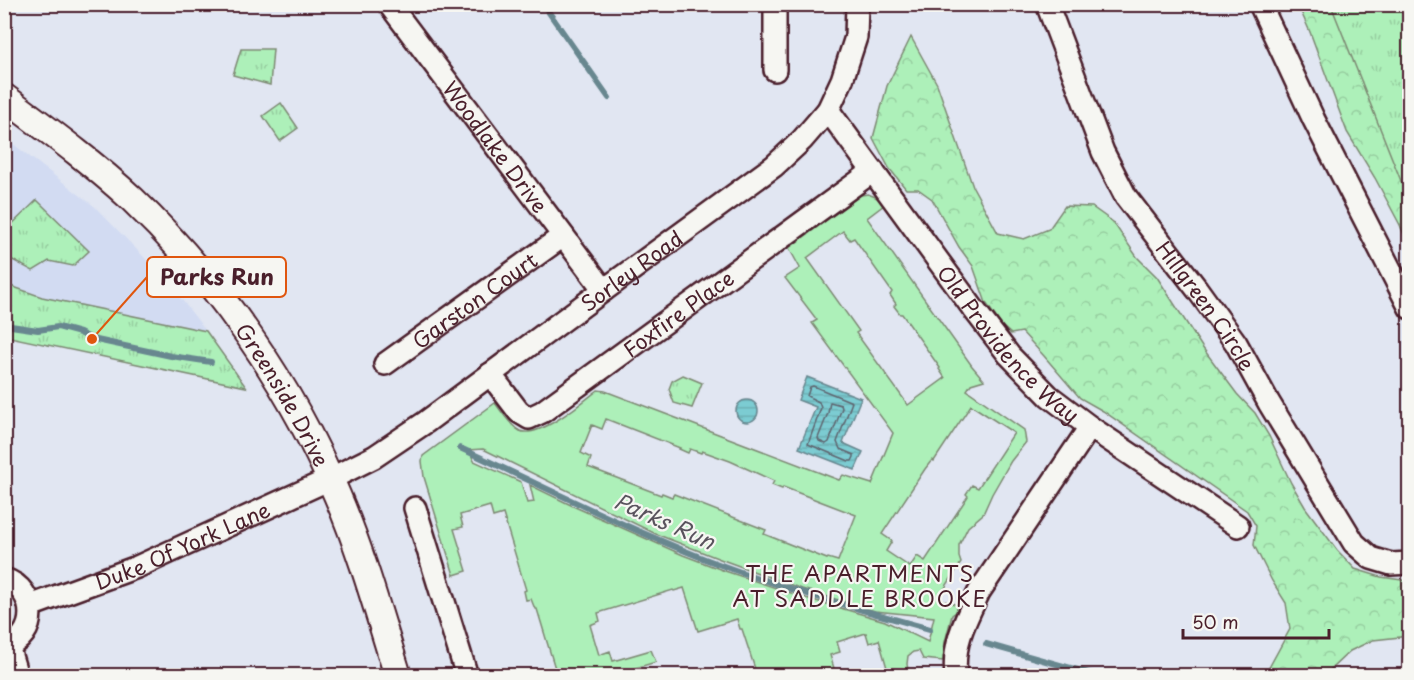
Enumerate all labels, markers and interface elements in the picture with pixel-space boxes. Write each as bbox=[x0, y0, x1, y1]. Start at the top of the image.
street label: Woodlake Drive bbox=[436, 73, 556, 219]
street label: Sorley Road bbox=[573, 222, 689, 319]
street label: Hillgreen Circle bbox=[1149, 233, 1264, 376]
street label: Garston Court bbox=[405, 244, 544, 356]
callout: Parks Run bbox=[147, 257, 286, 297]
street label: Old Providence Way bbox=[930, 258, 1087, 430]
text: Parks Run bbox=[160, 259, 274, 292]
street label: Foxfire Place bbox=[616, 262, 740, 364]
street label: Greenside Drive bbox=[228, 316, 338, 472]
water label: Parks Run bbox=[610, 483, 722, 557]
street label: Duke Of York Lane bbox=[90, 493, 275, 597]
district label: THE APARTMENTS AT SADDLE BROOKE bbox=[732, 556, 988, 614]
scale bar bbox=[1183, 602, 1328, 640]
text: 50 m bbox=[1192, 608, 1239, 635]

